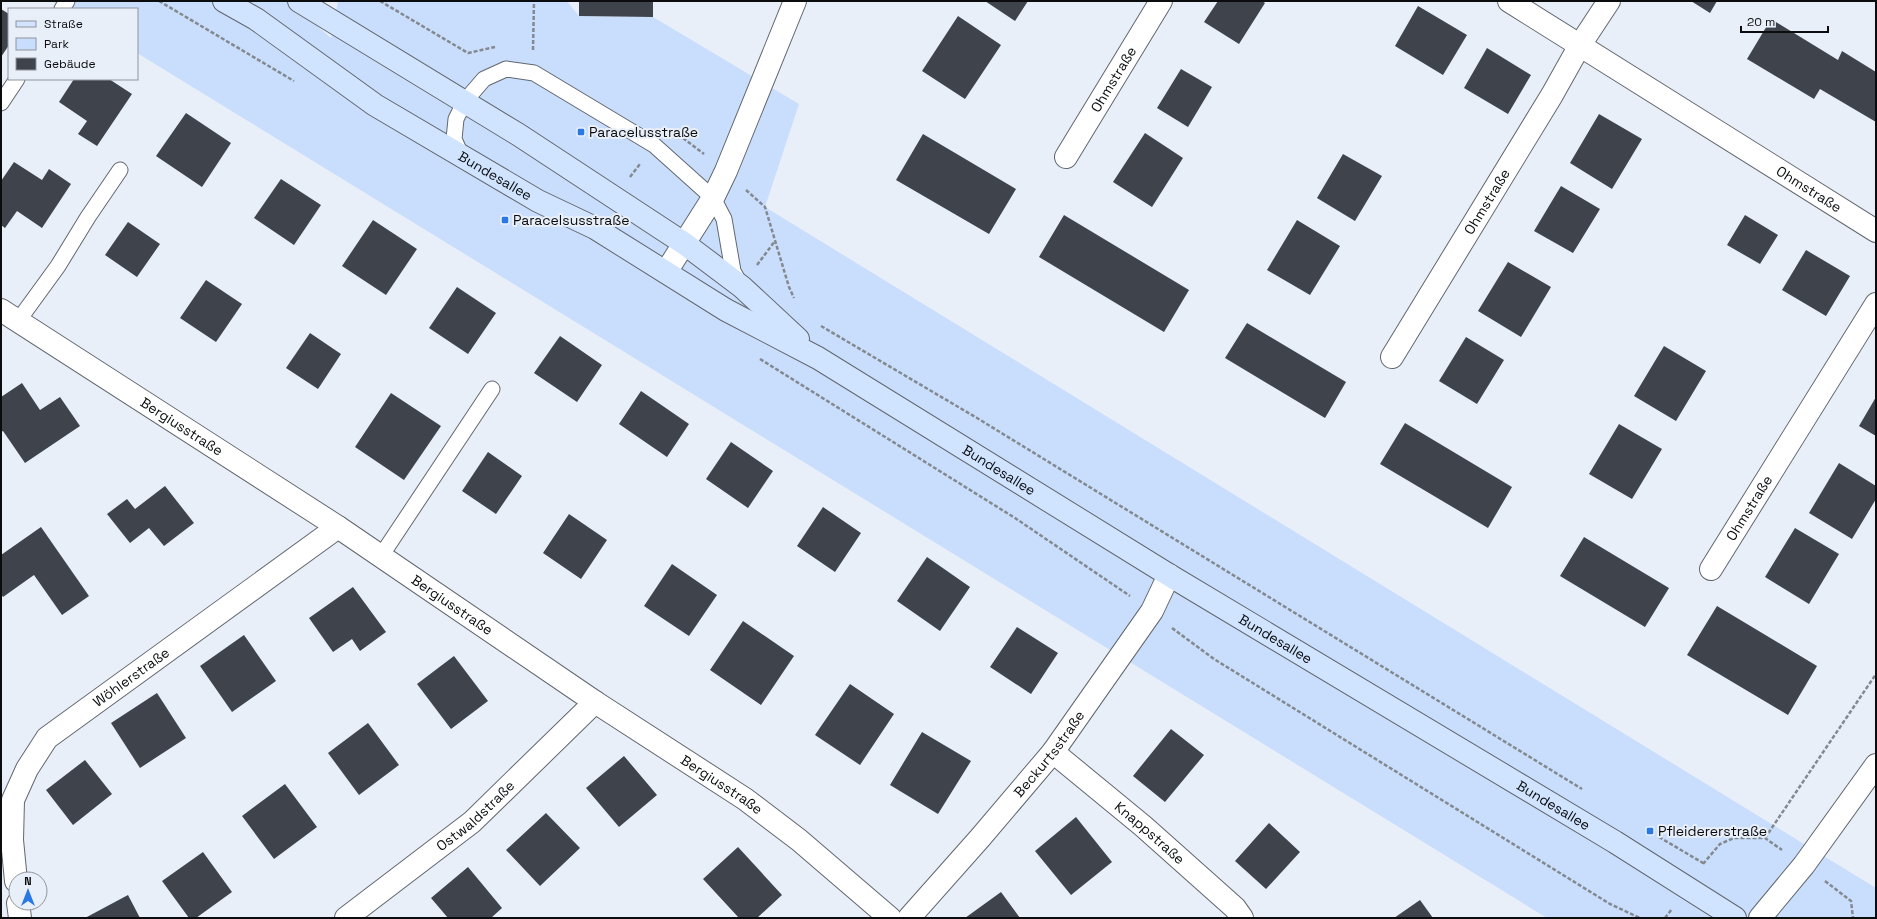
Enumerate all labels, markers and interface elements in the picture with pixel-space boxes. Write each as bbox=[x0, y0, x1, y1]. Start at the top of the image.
legend bbox=[8, 8, 138, 80]
scale bar bbox=[1741, 8, 1828, 34]
text: 20 m bbox=[1747, 14, 1775, 30]
text: Straße bbox=[44, 16, 83, 32]
text: Park bbox=[44, 36, 69, 52]
street label: Ohmstraße bbox=[1086, 43, 1140, 116]
text: Gebäude bbox=[44, 56, 96, 72]
place label: Paracelusstraße bbox=[589, 123, 698, 141]
marker: Paracelusstraße bbox=[576, 127, 586, 137]
street label: Bundesallee bbox=[455, 147, 535, 204]
street label: Ohmstraße bbox=[1773, 162, 1845, 216]
street label: Ohmstraße bbox=[1460, 165, 1514, 238]
place label: Paracelsusstraße bbox=[513, 211, 629, 229]
marker: Paracelsusstraße bbox=[500, 215, 510, 225]
street label: Bergiusstraße bbox=[137, 393, 227, 460]
street label: Bundesallee bbox=[959, 441, 1039, 499]
street label: Ohmstraße bbox=[1722, 472, 1776, 544]
street label: Bergiusstraße bbox=[408, 571, 496, 639]
street label: Bundesallee bbox=[1236, 610, 1316, 668]
street label: Wöhlerstraße bbox=[89, 643, 173, 711]
street label: Beckurtsstraße bbox=[1010, 707, 1088, 801]
street label: Bergiusstraße bbox=[677, 751, 766, 818]
street label: Bundesallee bbox=[1514, 776, 1594, 834]
street label: Ostwaldstraße bbox=[433, 777, 518, 855]
street label: Knappstraße bbox=[1111, 797, 1189, 868]
place label: Pfleidererstraße bbox=[1658, 822, 1767, 840]
marker: Pfleidererstraße bbox=[1645, 826, 1655, 836]
north arrow bbox=[8, 871, 48, 911]
text: N bbox=[24, 874, 32, 888]

